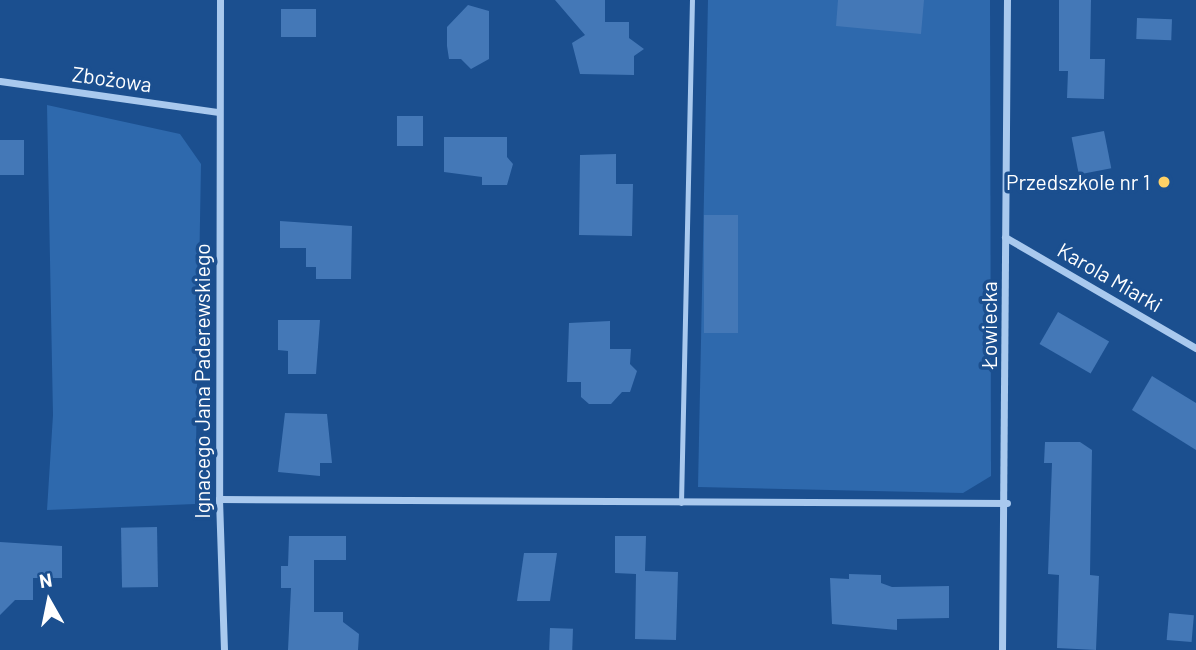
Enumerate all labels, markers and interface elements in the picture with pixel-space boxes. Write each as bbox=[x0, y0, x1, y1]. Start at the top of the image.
street label: Zbożowa bbox=[70, 61, 154, 97]
place label: Przedszkole nr 1 bbox=[1006, 169, 1150, 195]
marker: Przedszkole nr 1 bbox=[1156, 174, 1172, 190]
street label: Karola Miarki bbox=[1053, 237, 1167, 317]
street label: Ignacego Jana Paderewskiego bbox=[189, 243, 215, 519]
street label: Łowiecka bbox=[976, 281, 1002, 369]
north arrow bbox=[14, 566, 84, 636]
text: N bbox=[38, 567, 54, 592]

